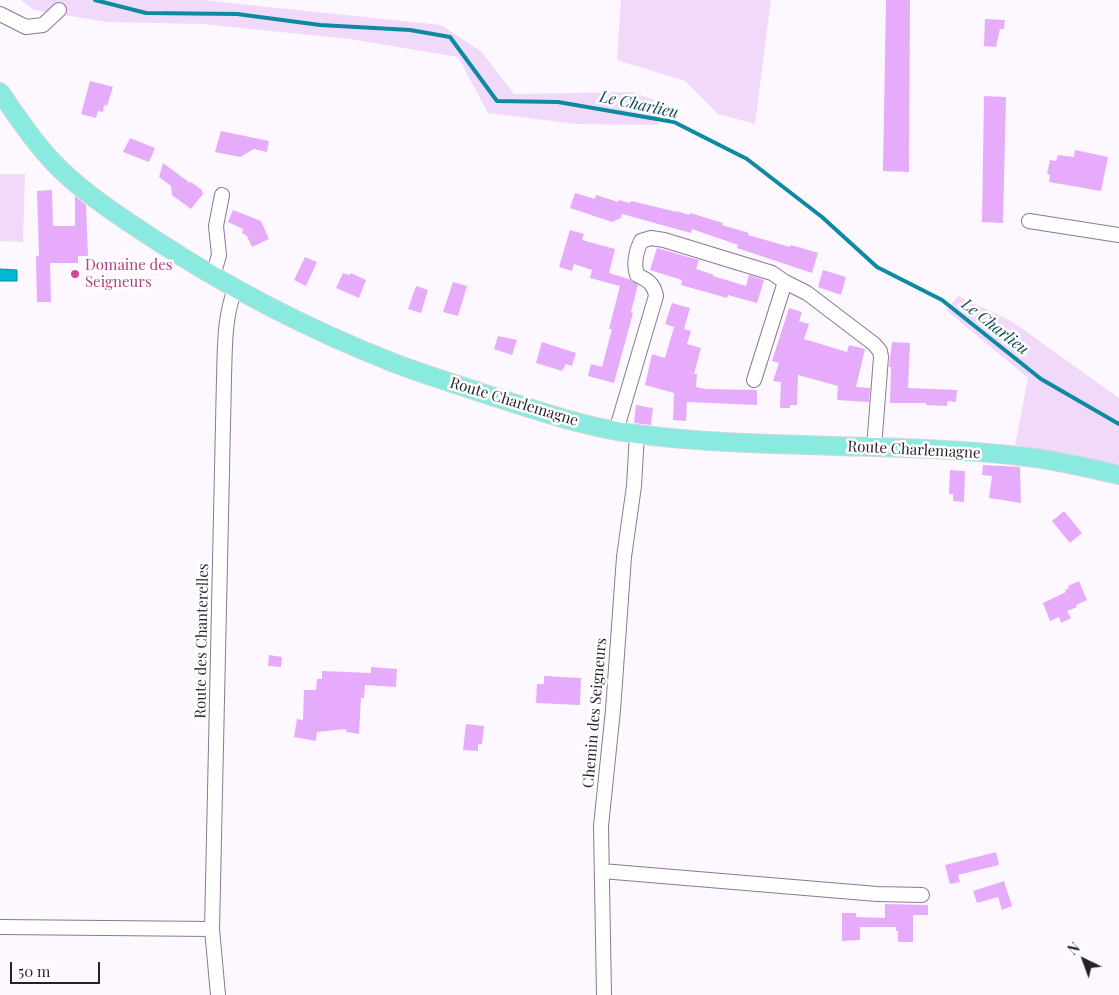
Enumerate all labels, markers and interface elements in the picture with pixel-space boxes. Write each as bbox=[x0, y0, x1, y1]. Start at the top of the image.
water label: Le Charlieu bbox=[598, 87, 680, 123]
place label: Domaine des Seigneurs bbox=[85, 256, 173, 291]
marker: Domaine des Seigneurs bbox=[69, 268, 81, 280]
water label: Le Charlieu bbox=[958, 295, 1032, 359]
street label: Route Charlemagne bbox=[448, 374, 580, 430]
street label: Route Charlemagne bbox=[847, 438, 981, 462]
street label: Route des Chanterelles bbox=[192, 563, 212, 719]
street label: Chemin des Seigneurs bbox=[579, 637, 611, 789]
north arrow bbox=[1059, 935, 1109, 985]
text: N bbox=[1064, 938, 1084, 959]
scale bar bbox=[12, 952, 102, 984]
text: 50 m bbox=[18, 961, 50, 981]

